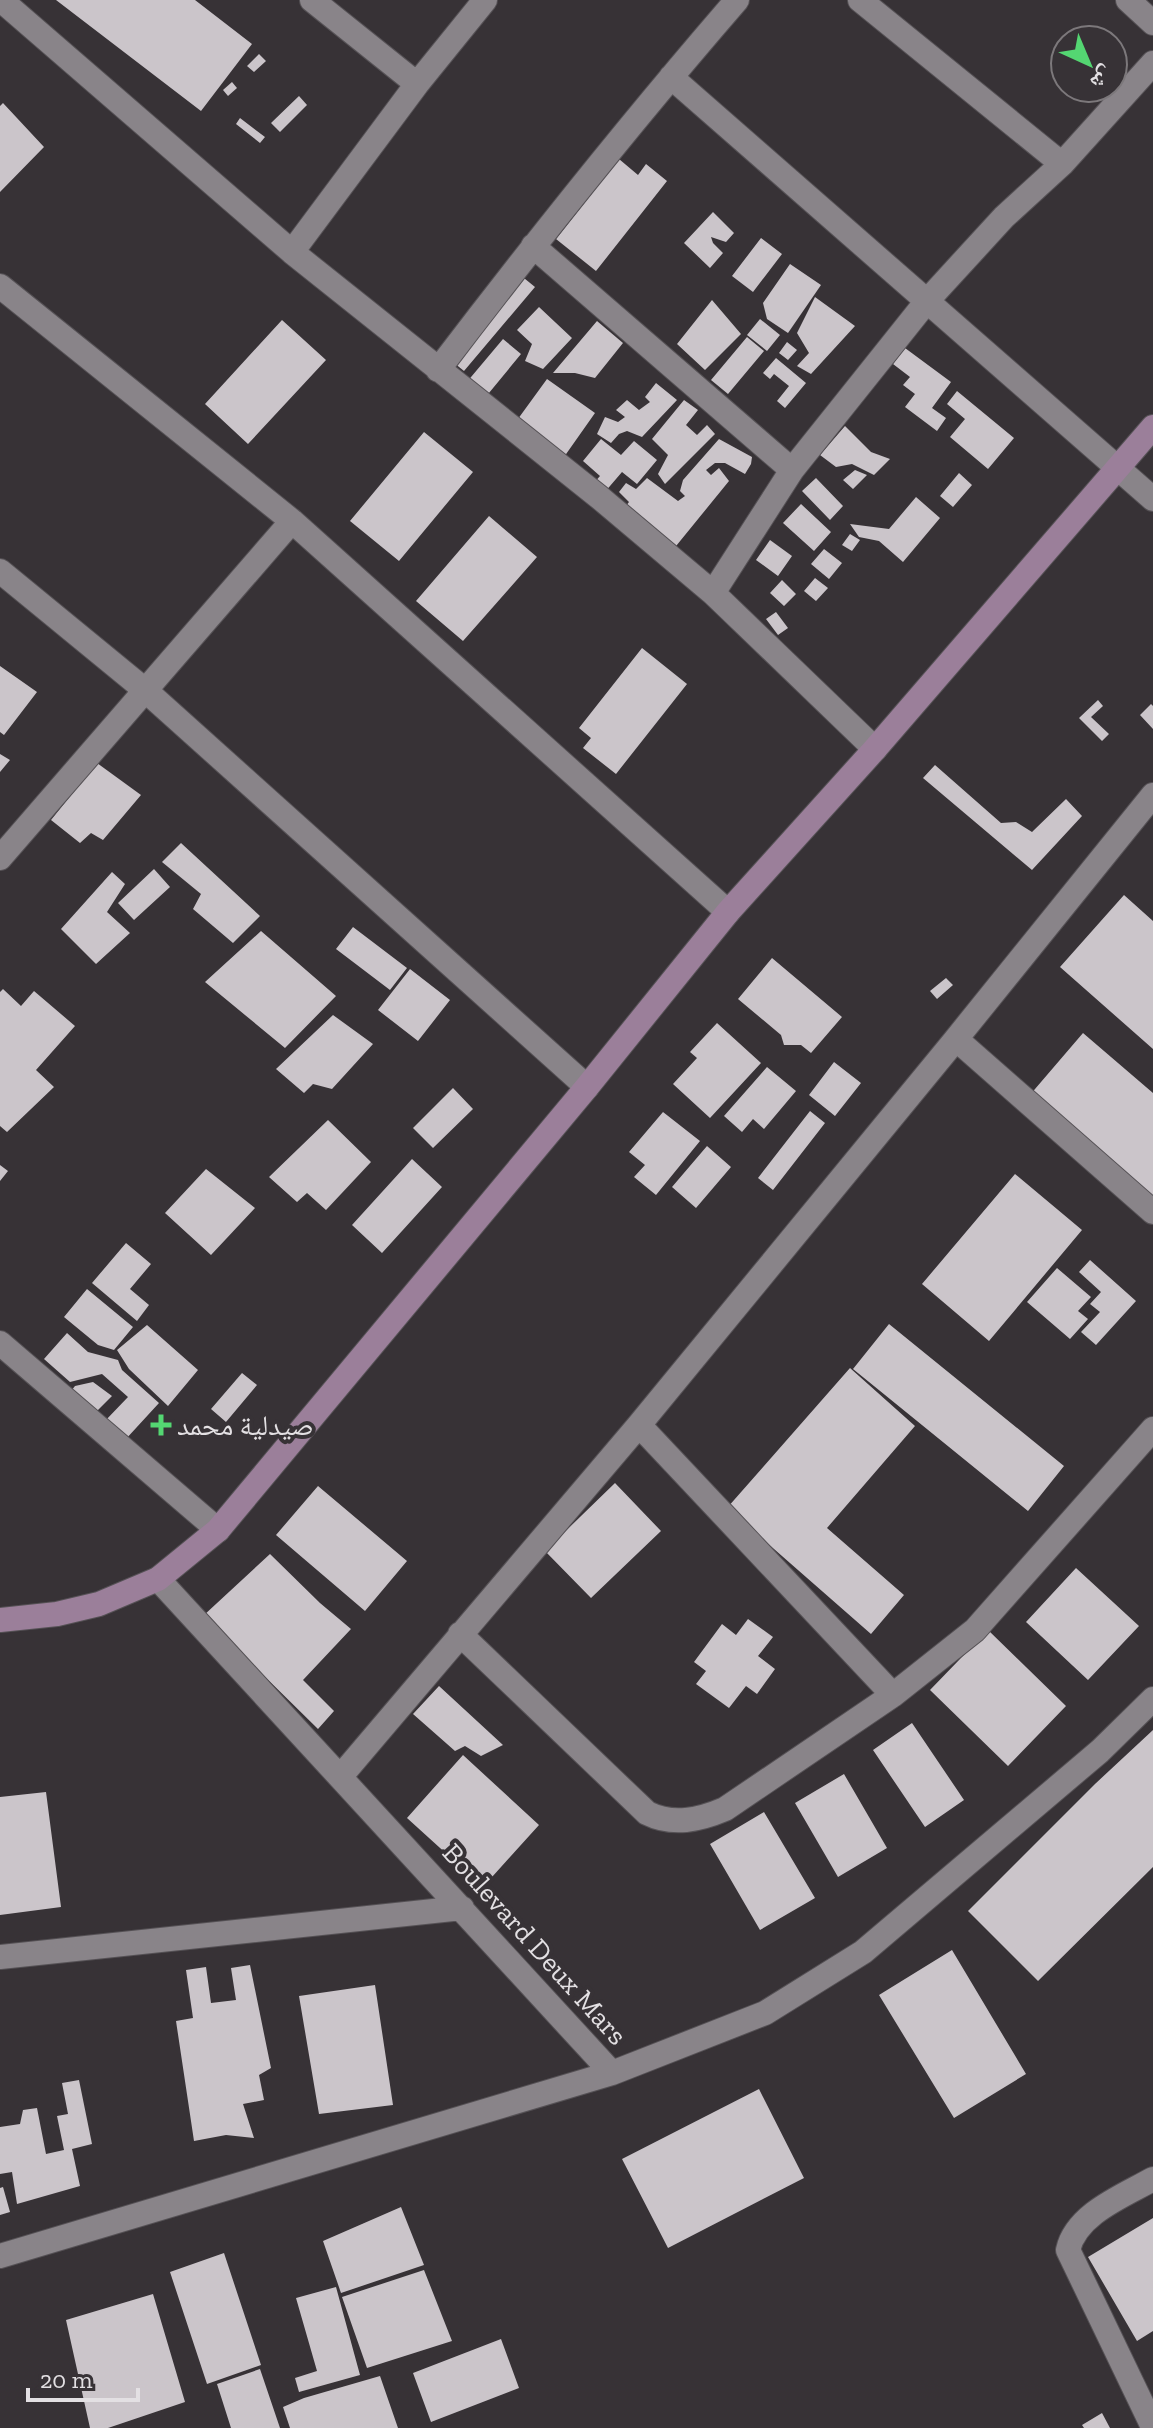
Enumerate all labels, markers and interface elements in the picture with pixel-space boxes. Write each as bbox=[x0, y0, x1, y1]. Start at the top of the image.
north arrow bbox=[1049, 24, 1129, 104]
text: ش bbox=[1085, 60, 1120, 96]
place label: صيدلية محمد bbox=[177, 1409, 314, 1442]
marker: صيدلية محمد bbox=[152, 1416, 170, 1434]
street label: Boulevard Deux Mars bbox=[436, 1836, 634, 2052]
scale bar bbox=[28, 2352, 138, 2402]
text: 20 m bbox=[40, 2365, 93, 2394]

